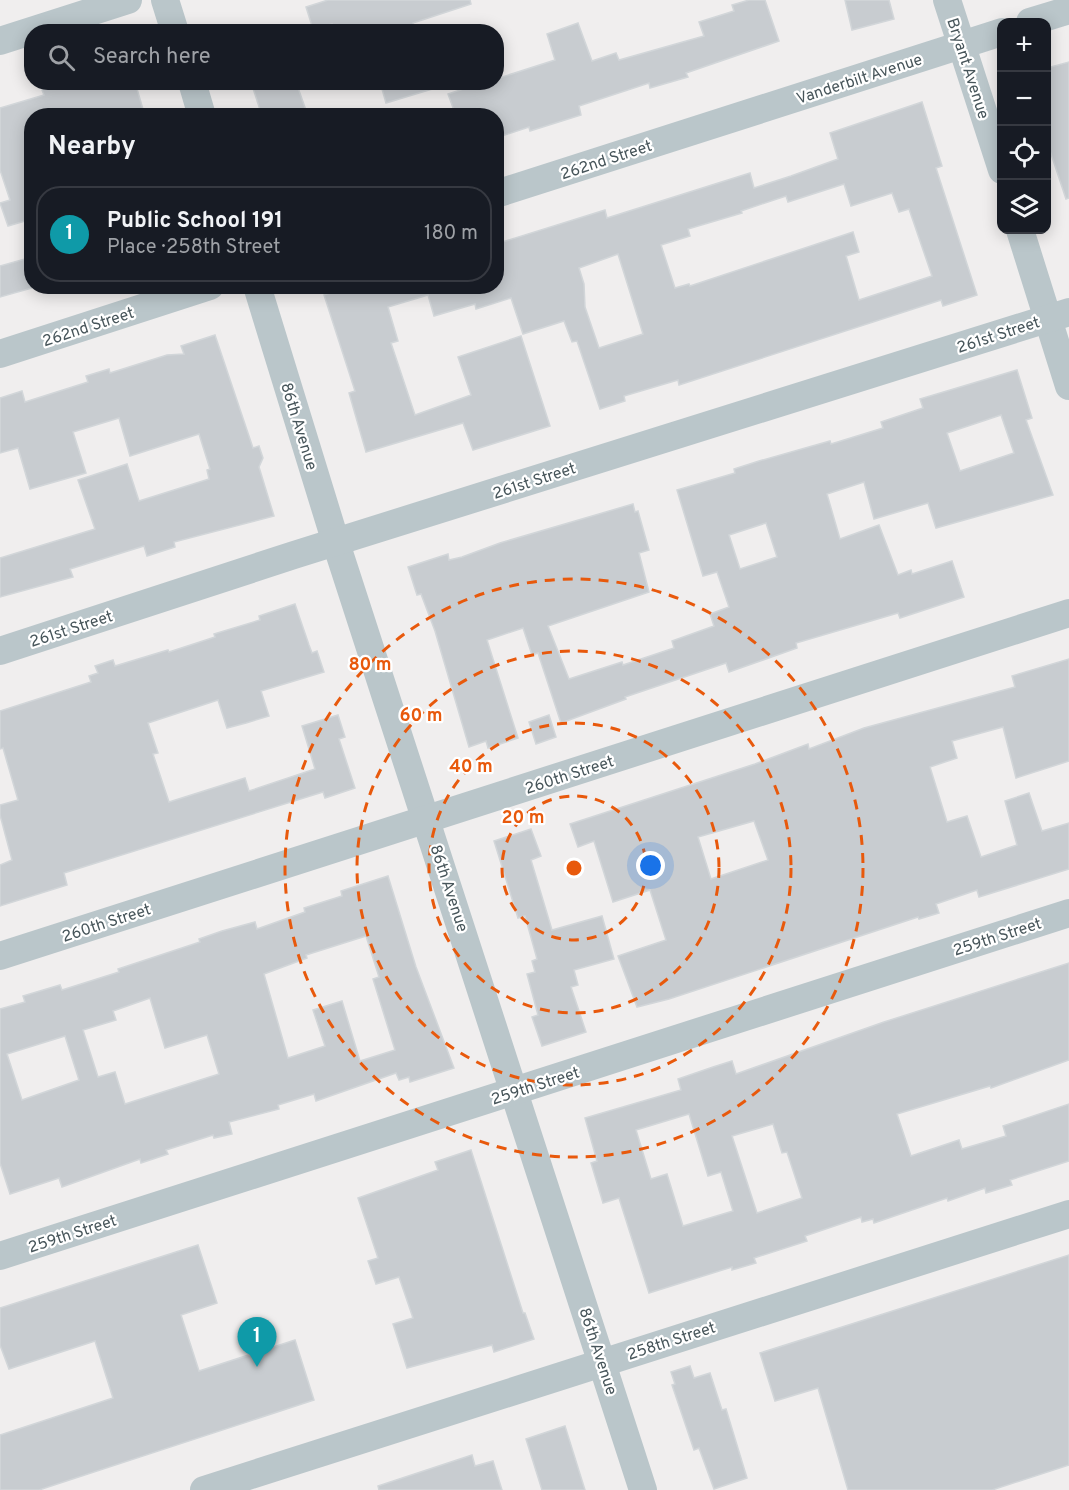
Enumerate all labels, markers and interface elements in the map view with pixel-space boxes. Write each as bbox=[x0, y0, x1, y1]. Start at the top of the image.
street label: Bryant Avenue bbox=[941, 16, 993, 122]
map controls bbox=[997, 18, 1051, 234]
button: + bbox=[997, 18, 1051, 72]
search box bbox=[24, 24, 504, 90]
icon: search bbox=[45, 41, 78, 74]
text: Search here bbox=[93, 44, 211, 71]
street label: Vanderbilt Avenue bbox=[794, 50, 925, 110]
button: − bbox=[997, 72, 1051, 126]
button: locate bbox=[997, 126, 1051, 180]
text: Nearby bbox=[48, 131, 136, 164]
street label: 262nd Street bbox=[558, 137, 655, 185]
button: layers bbox=[997, 180, 1051, 234]
text: Public School 191 bbox=[107, 208, 283, 235]
text: 1 bbox=[66, 221, 74, 247]
text: 180 m bbox=[424, 221, 478, 247]
text: Place · 258th Street bbox=[107, 235, 281, 261]
street label: 262nd Street bbox=[40, 304, 137, 352]
street label: 261st Street bbox=[955, 313, 1043, 359]
street label: 86th Avenue bbox=[275, 380, 321, 473]
street label: 261st Street bbox=[491, 459, 579, 505]
street label: 261st Street bbox=[28, 607, 116, 653]
text: 80 m bbox=[348, 654, 392, 677]
text: 60 m bbox=[399, 705, 443, 728]
street label: 260th Street bbox=[523, 752, 617, 800]
text: 40 m bbox=[449, 756, 493, 779]
text: 20 m bbox=[501, 807, 545, 830]
street label: 86th Avenue bbox=[425, 842, 472, 935]
your location bbox=[636, 851, 665, 880]
centre of rings bbox=[564, 858, 584, 878]
street label: 260th Street bbox=[60, 900, 154, 948]
street label: 259th Street bbox=[951, 914, 1044, 962]
street label: 259th Street bbox=[489, 1063, 582, 1111]
street label: 259th Street bbox=[26, 1211, 119, 1259]
street label: 86th Avenue bbox=[574, 1305, 621, 1398]
pin: 1 bbox=[238, 1318, 276, 1367]
street label: 258th Street bbox=[625, 1318, 718, 1366]

